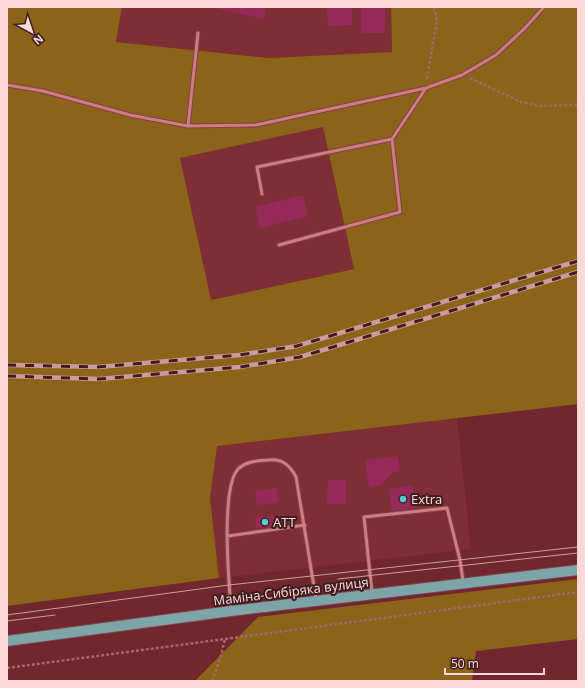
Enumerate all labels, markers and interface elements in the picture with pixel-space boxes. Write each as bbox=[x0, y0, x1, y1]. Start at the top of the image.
north arrow bbox=[12, 12, 52, 52]
text: N bbox=[30, 31, 47, 49]
place label: Extra bbox=[411, 490, 442, 508]
marker: Extra bbox=[398, 494, 408, 504]
place label: ATT bbox=[273, 513, 296, 531]
marker: ATT bbox=[260, 517, 270, 527]
street label: Маміна-Сибіряка вулиця bbox=[212, 573, 370, 609]
scale bar bbox=[445, 650, 544, 676]
text: 50 m bbox=[451, 655, 479, 672]

